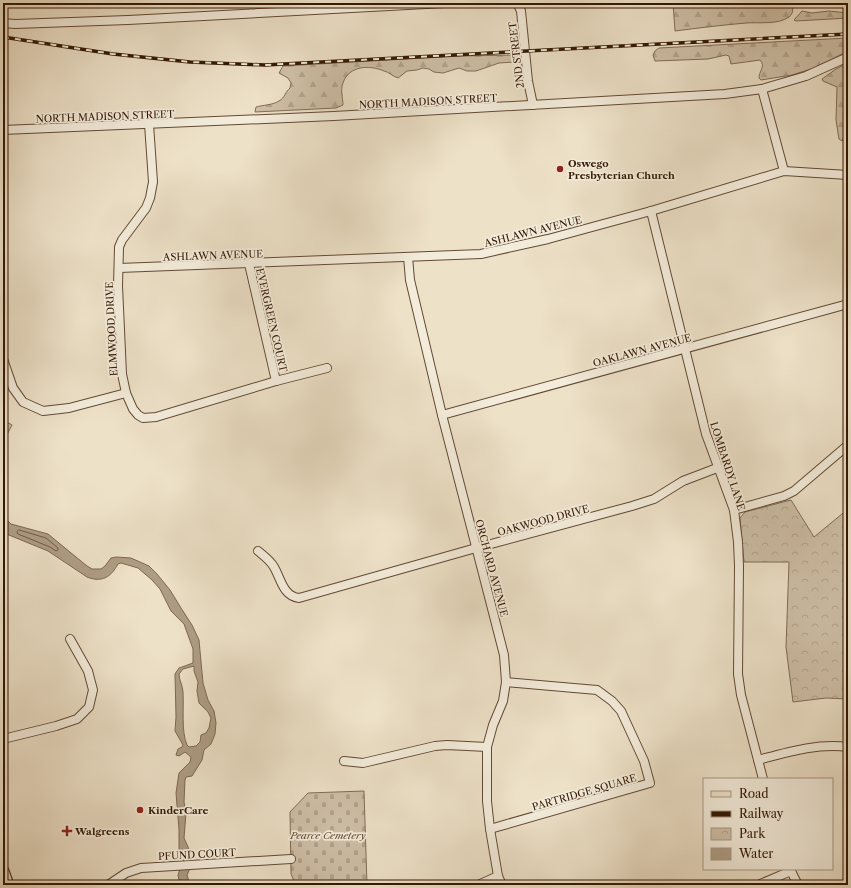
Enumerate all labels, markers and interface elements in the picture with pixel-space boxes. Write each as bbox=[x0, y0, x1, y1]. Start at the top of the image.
street label: 2ND STREET bbox=[506, 20, 527, 89]
street label: NORTH MADISON STREET bbox=[358, 91, 498, 112]
street label: NORTH MADISON STREET bbox=[35, 108, 175, 125]
place label: Oswego Presbyterian Church bbox=[568, 157, 675, 182]
marker: Oswego Presbyterian Church bbox=[555, 164, 565, 174]
street label: ASHLAWN AVENUE bbox=[482, 213, 583, 250]
street label: ASHLAWN AVENUE bbox=[162, 247, 263, 264]
street label: EVERGREEN COURT bbox=[253, 267, 290, 374]
street label: ELMWOOD DRIVE bbox=[103, 281, 120, 377]
street label: OAKLAWN AVENUE bbox=[591, 331, 693, 370]
street label: LOMBARDY LANE bbox=[707, 420, 748, 512]
street label: OAKWOOD DRIVE bbox=[496, 502, 590, 539]
street label: ORCHARD AVENUE bbox=[472, 518, 511, 618]
street label: PARTRIDGE SQUARE bbox=[530, 771, 638, 814]
legend bbox=[703, 778, 833, 870]
text: Road bbox=[739, 786, 769, 801]
place label: KinderCare bbox=[148, 804, 209, 817]
marker: KinderCare bbox=[135, 805, 145, 815]
text: Railway bbox=[739, 806, 784, 821]
place label: Walgreens bbox=[74, 825, 130, 838]
marker: Walgreens bbox=[62, 826, 72, 836]
text: Park bbox=[739, 826, 766, 841]
park label: Pearce Cemetery bbox=[289, 829, 366, 842]
street label: PFUND COURT bbox=[158, 846, 237, 863]
text: Water bbox=[738, 846, 773, 861]

